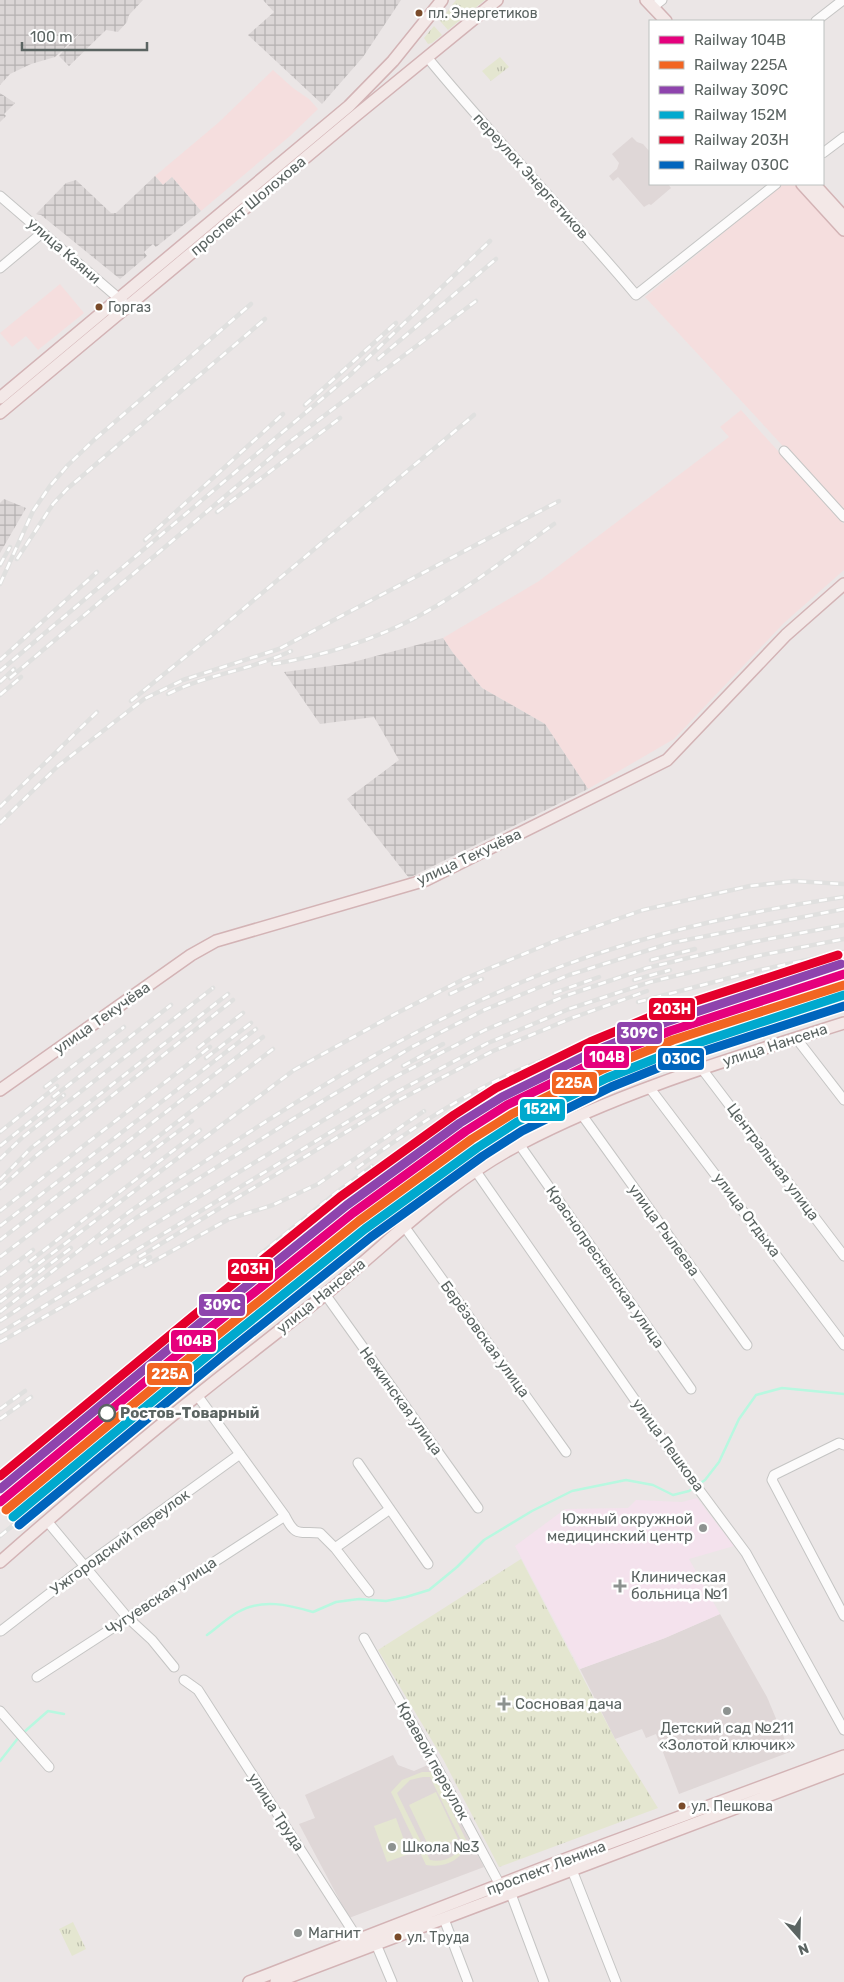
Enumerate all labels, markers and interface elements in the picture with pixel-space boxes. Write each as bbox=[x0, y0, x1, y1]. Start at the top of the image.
place label: пл. Энергетиков bbox=[428, 5, 538, 22]
marker: пл. Энергетиков bbox=[414, 8, 424, 18]
scale bar bbox=[22, 20, 148, 52]
legend bbox=[649, 20, 824, 185]
text: 100 m bbox=[30, 28, 72, 46]
text: Railway 104В bbox=[694, 31, 786, 49]
text: Railway 225А bbox=[694, 56, 787, 74]
text: Railway 309С bbox=[694, 81, 788, 99]
text: Railway 152М bbox=[694, 106, 787, 124]
street label: переулок Энергетиков bbox=[470, 109, 592, 243]
text: Railway 203Н bbox=[694, 131, 789, 149]
street label: проспект Шолохова bbox=[187, 153, 309, 259]
text: Railway 030C bbox=[694, 156, 789, 174]
street label: улица Каяни bbox=[24, 214, 104, 288]
place label: Горгаз bbox=[108, 299, 151, 316]
marker: Горгаз bbox=[94, 302, 104, 312]
street label: улица Текучёва bbox=[414, 825, 524, 889]
street label: улица Текучёва bbox=[50, 978, 154, 1058]
line badge: 203Н bbox=[648, 997, 696, 1021]
text: 203Н bbox=[653, 1001, 691, 1018]
street label: улица Нансена bbox=[720, 1020, 830, 1070]
line badge: 309С bbox=[616, 1021, 663, 1045]
text: 309С bbox=[620, 1025, 658, 1042]
line badge: 104В bbox=[583, 1045, 630, 1069]
line badge: 030C bbox=[657, 1047, 705, 1071]
text: 104В bbox=[589, 1049, 625, 1066]
text: 030C bbox=[662, 1051, 700, 1068]
line badge: 225А bbox=[551, 1071, 598, 1095]
text: 225А bbox=[555, 1075, 593, 1092]
line badge: 152М bbox=[519, 1098, 566, 1122]
street label: Центральная улица bbox=[723, 1100, 823, 1224]
text: 152М bbox=[524, 1101, 560, 1118]
street label: улица Отдыха bbox=[710, 1169, 784, 1261]
street label: улица Рылеева bbox=[625, 1181, 703, 1279]
street label: Краснопресненская улица bbox=[542, 1183, 668, 1351]
street label: улица Нансена bbox=[273, 1255, 369, 1337]
line badge: 203Н bbox=[227, 1258, 274, 1282]
text: 203Н bbox=[231, 1261, 269, 1278]
street label: Берёзовская улица bbox=[437, 1277, 533, 1401]
line badge: 309С bbox=[198, 1293, 246, 1317]
text: 309С bbox=[203, 1297, 241, 1314]
line badge: 104В bbox=[170, 1329, 217, 1353]
text: 104В bbox=[176, 1333, 212, 1350]
street label: Нежинская улица bbox=[356, 1344, 446, 1458]
line badge: 225А bbox=[146, 1362, 193, 1386]
text: 225А bbox=[151, 1366, 189, 1383]
street label: улица Пешкова bbox=[628, 1395, 708, 1495]
marker: Ростов-Товарный bbox=[98, 1404, 116, 1422]
place label: Ростов-Товарный bbox=[120, 1404, 259, 1422]
street label: Ужгородский переулок bbox=[47, 1485, 193, 1599]
place label: Южный окружной медицинский центр bbox=[547, 1510, 693, 1545]
marker: Южный окружной медицинский центр bbox=[697, 1522, 709, 1534]
street label: Чугуевская улица bbox=[102, 1553, 220, 1639]
place label: Клиническая больница №1 bbox=[631, 1568, 728, 1603]
marker: Клиническая больница №1 bbox=[613, 1579, 627, 1593]
place label: Сосновая дача bbox=[515, 1695, 622, 1713]
marker: Сосновая дача bbox=[497, 1697, 511, 1711]
street label: Краевой переулок bbox=[393, 1699, 473, 1823]
marker: Детский сад №211 «Золотой ключик» bbox=[721, 1705, 733, 1717]
place label: Детский сад №211 «Золотой ключик» bbox=[659, 1719, 795, 1754]
street label: улица Труда bbox=[244, 1770, 308, 1854]
place label: ул. Пешкова bbox=[691, 1798, 773, 1815]
marker: ул. Пешкова bbox=[677, 1801, 687, 1811]
street label: проспект Ленина bbox=[484, 1837, 608, 1899]
place label: Школа №3 bbox=[402, 1838, 480, 1856]
marker: Школа №3 bbox=[386, 1841, 398, 1853]
north arrow bbox=[774, 1912, 824, 1962]
place label: Магнит bbox=[308, 1924, 361, 1942]
marker: Магнит bbox=[292, 1927, 304, 1939]
place label: ул. Труда bbox=[407, 1929, 469, 1946]
marker: ул. Труда bbox=[393, 1932, 403, 1942]
text: N bbox=[796, 1939, 811, 1958]

